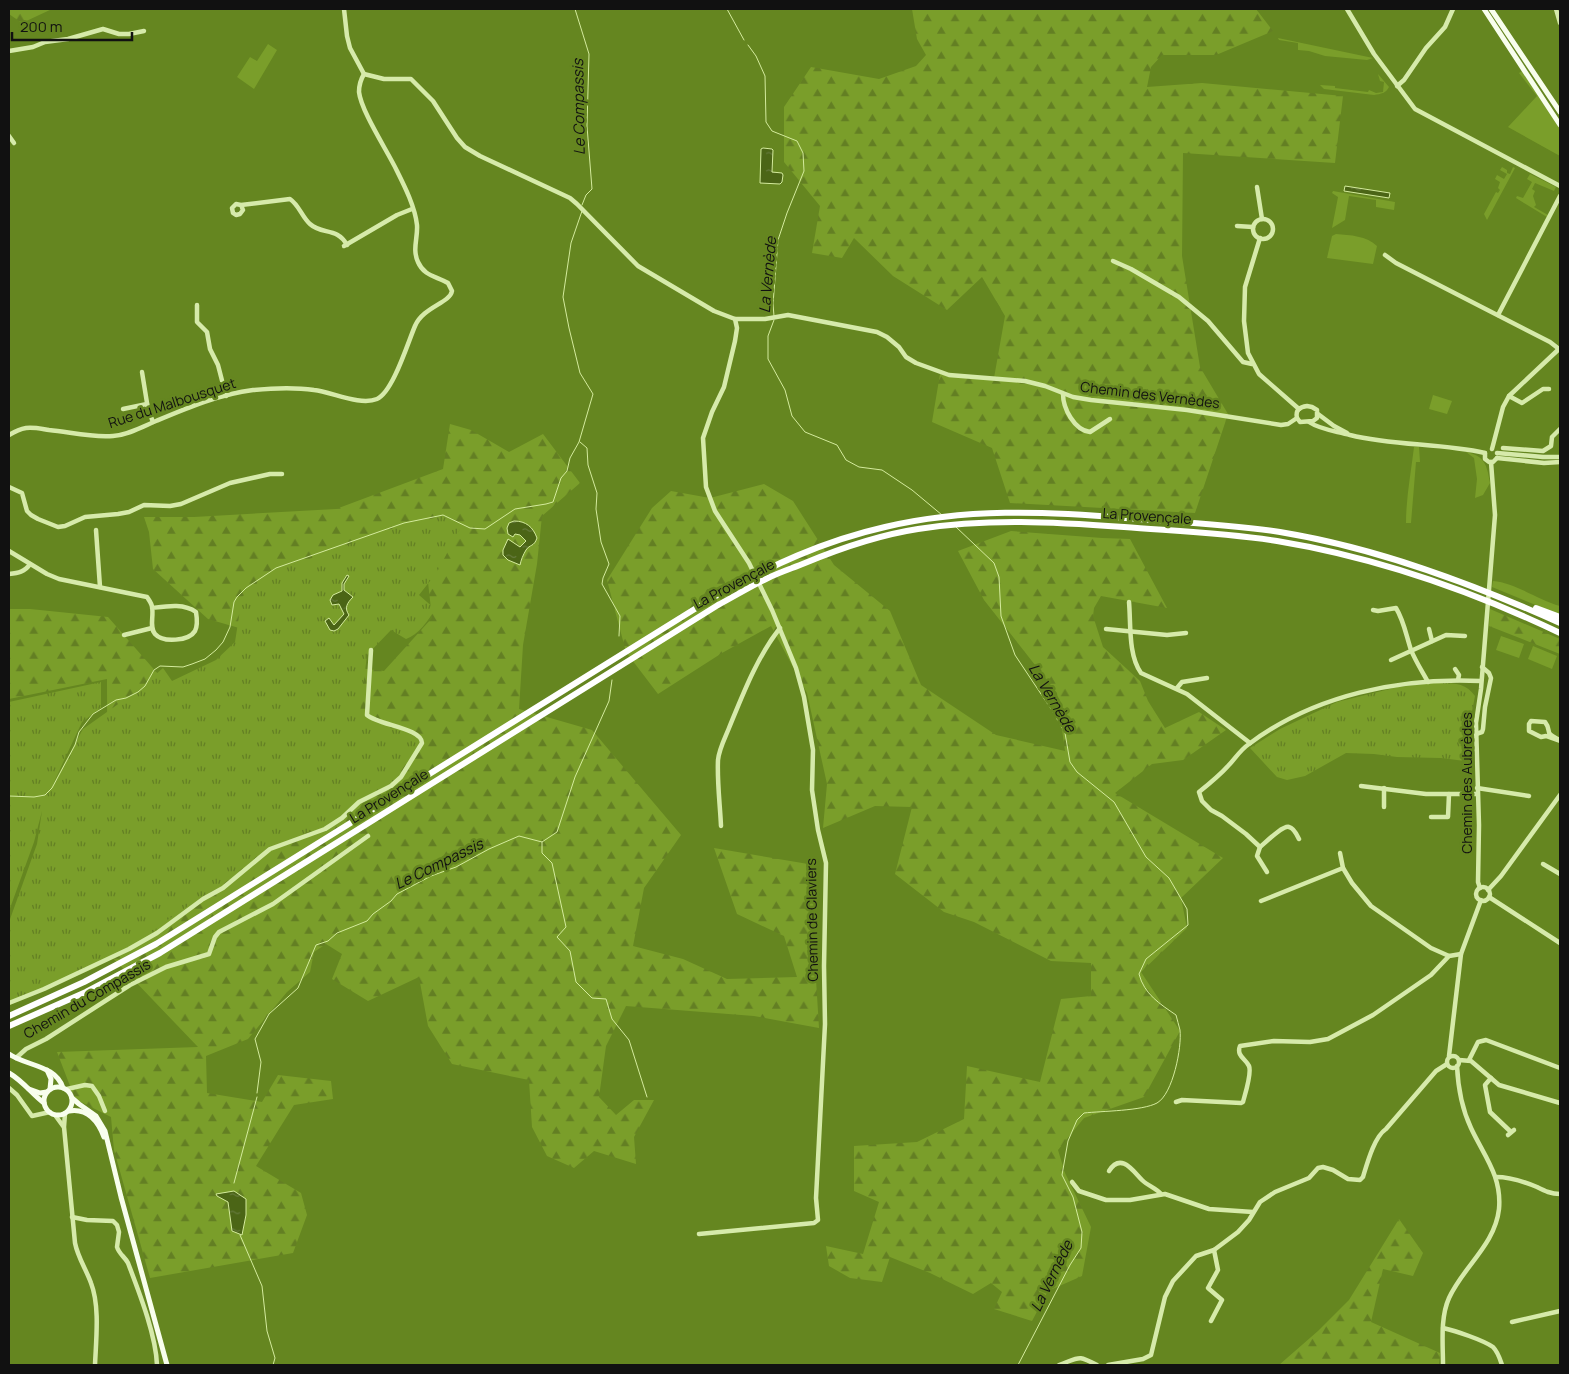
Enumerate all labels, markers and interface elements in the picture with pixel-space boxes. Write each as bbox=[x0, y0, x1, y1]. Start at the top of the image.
scale bar bbox=[12, 10, 132, 42]
text: 200 m bbox=[20, 16, 63, 37]
water label: Le Compassis bbox=[567, 58, 590, 155]
water label: La Vernède bbox=[754, 235, 781, 314]
street label: Rue du Malbousquet bbox=[106, 373, 238, 432]
street label: Chemin des Vernèdes bbox=[1079, 377, 1221, 412]
street label: La Provençale bbox=[1102, 503, 1192, 528]
street label: La Provençale bbox=[690, 554, 778, 613]
water label: La Vernède bbox=[1024, 659, 1082, 737]
street label: Chemin des Aubrèdes bbox=[1457, 712, 1476, 854]
street label: La Provençale bbox=[346, 764, 432, 827]
water label: Le Compassis bbox=[391, 833, 488, 894]
street label: Chemin de Claviers bbox=[801, 858, 822, 982]
street label: Chemin du Compassis bbox=[20, 954, 154, 1043]
water label: La Vernède bbox=[1025, 1236, 1078, 1315]

